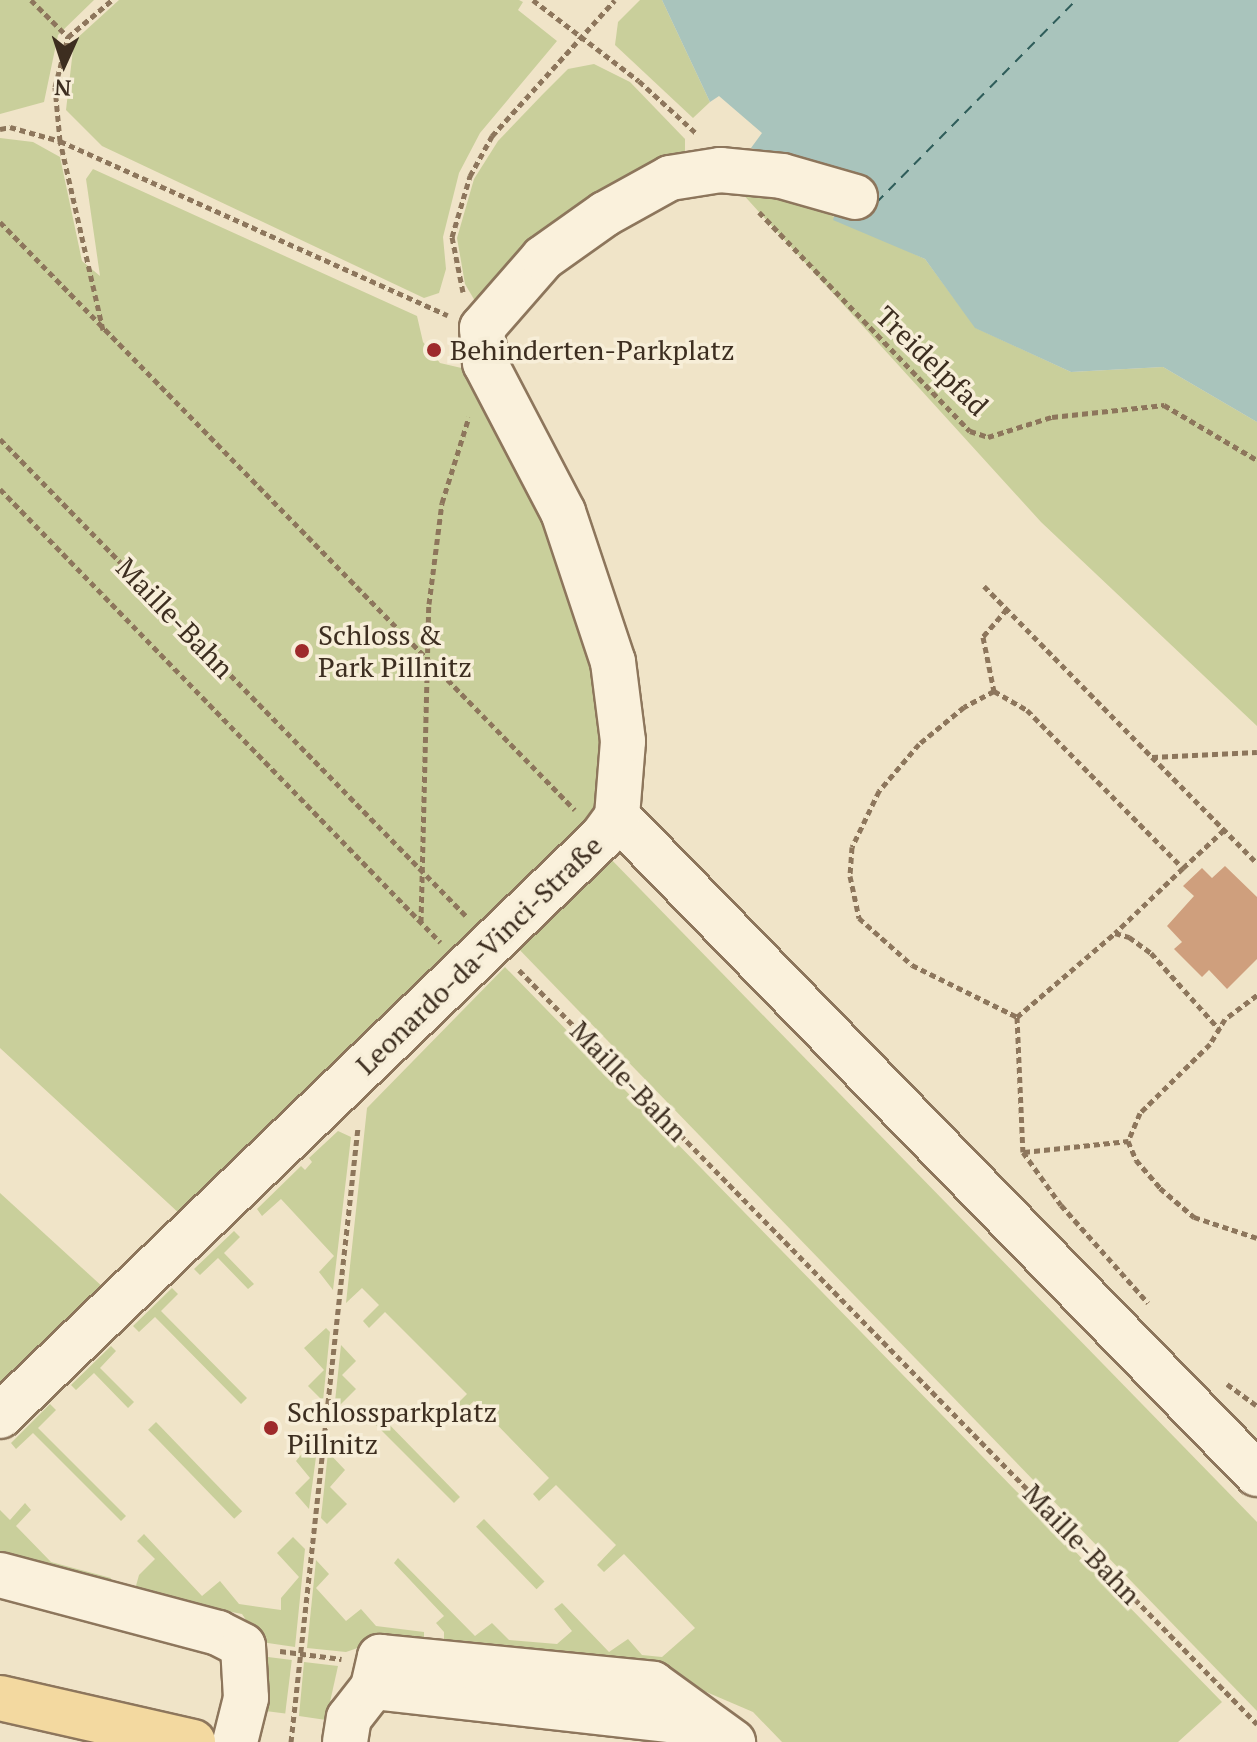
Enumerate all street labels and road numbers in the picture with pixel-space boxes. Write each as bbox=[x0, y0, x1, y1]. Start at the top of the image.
street label: Treidelpfad bbox=[869, 299, 995, 423]
street label: Maille-Bahn bbox=[109, 551, 241, 685]
street label: Leonardo-da-Vinci-Straße bbox=[349, 829, 609, 1081]
street label: Maille-Bahn bbox=[563, 1014, 695, 1148]
street label: Maille-Bahn bbox=[1016, 1477, 1148, 1611]

